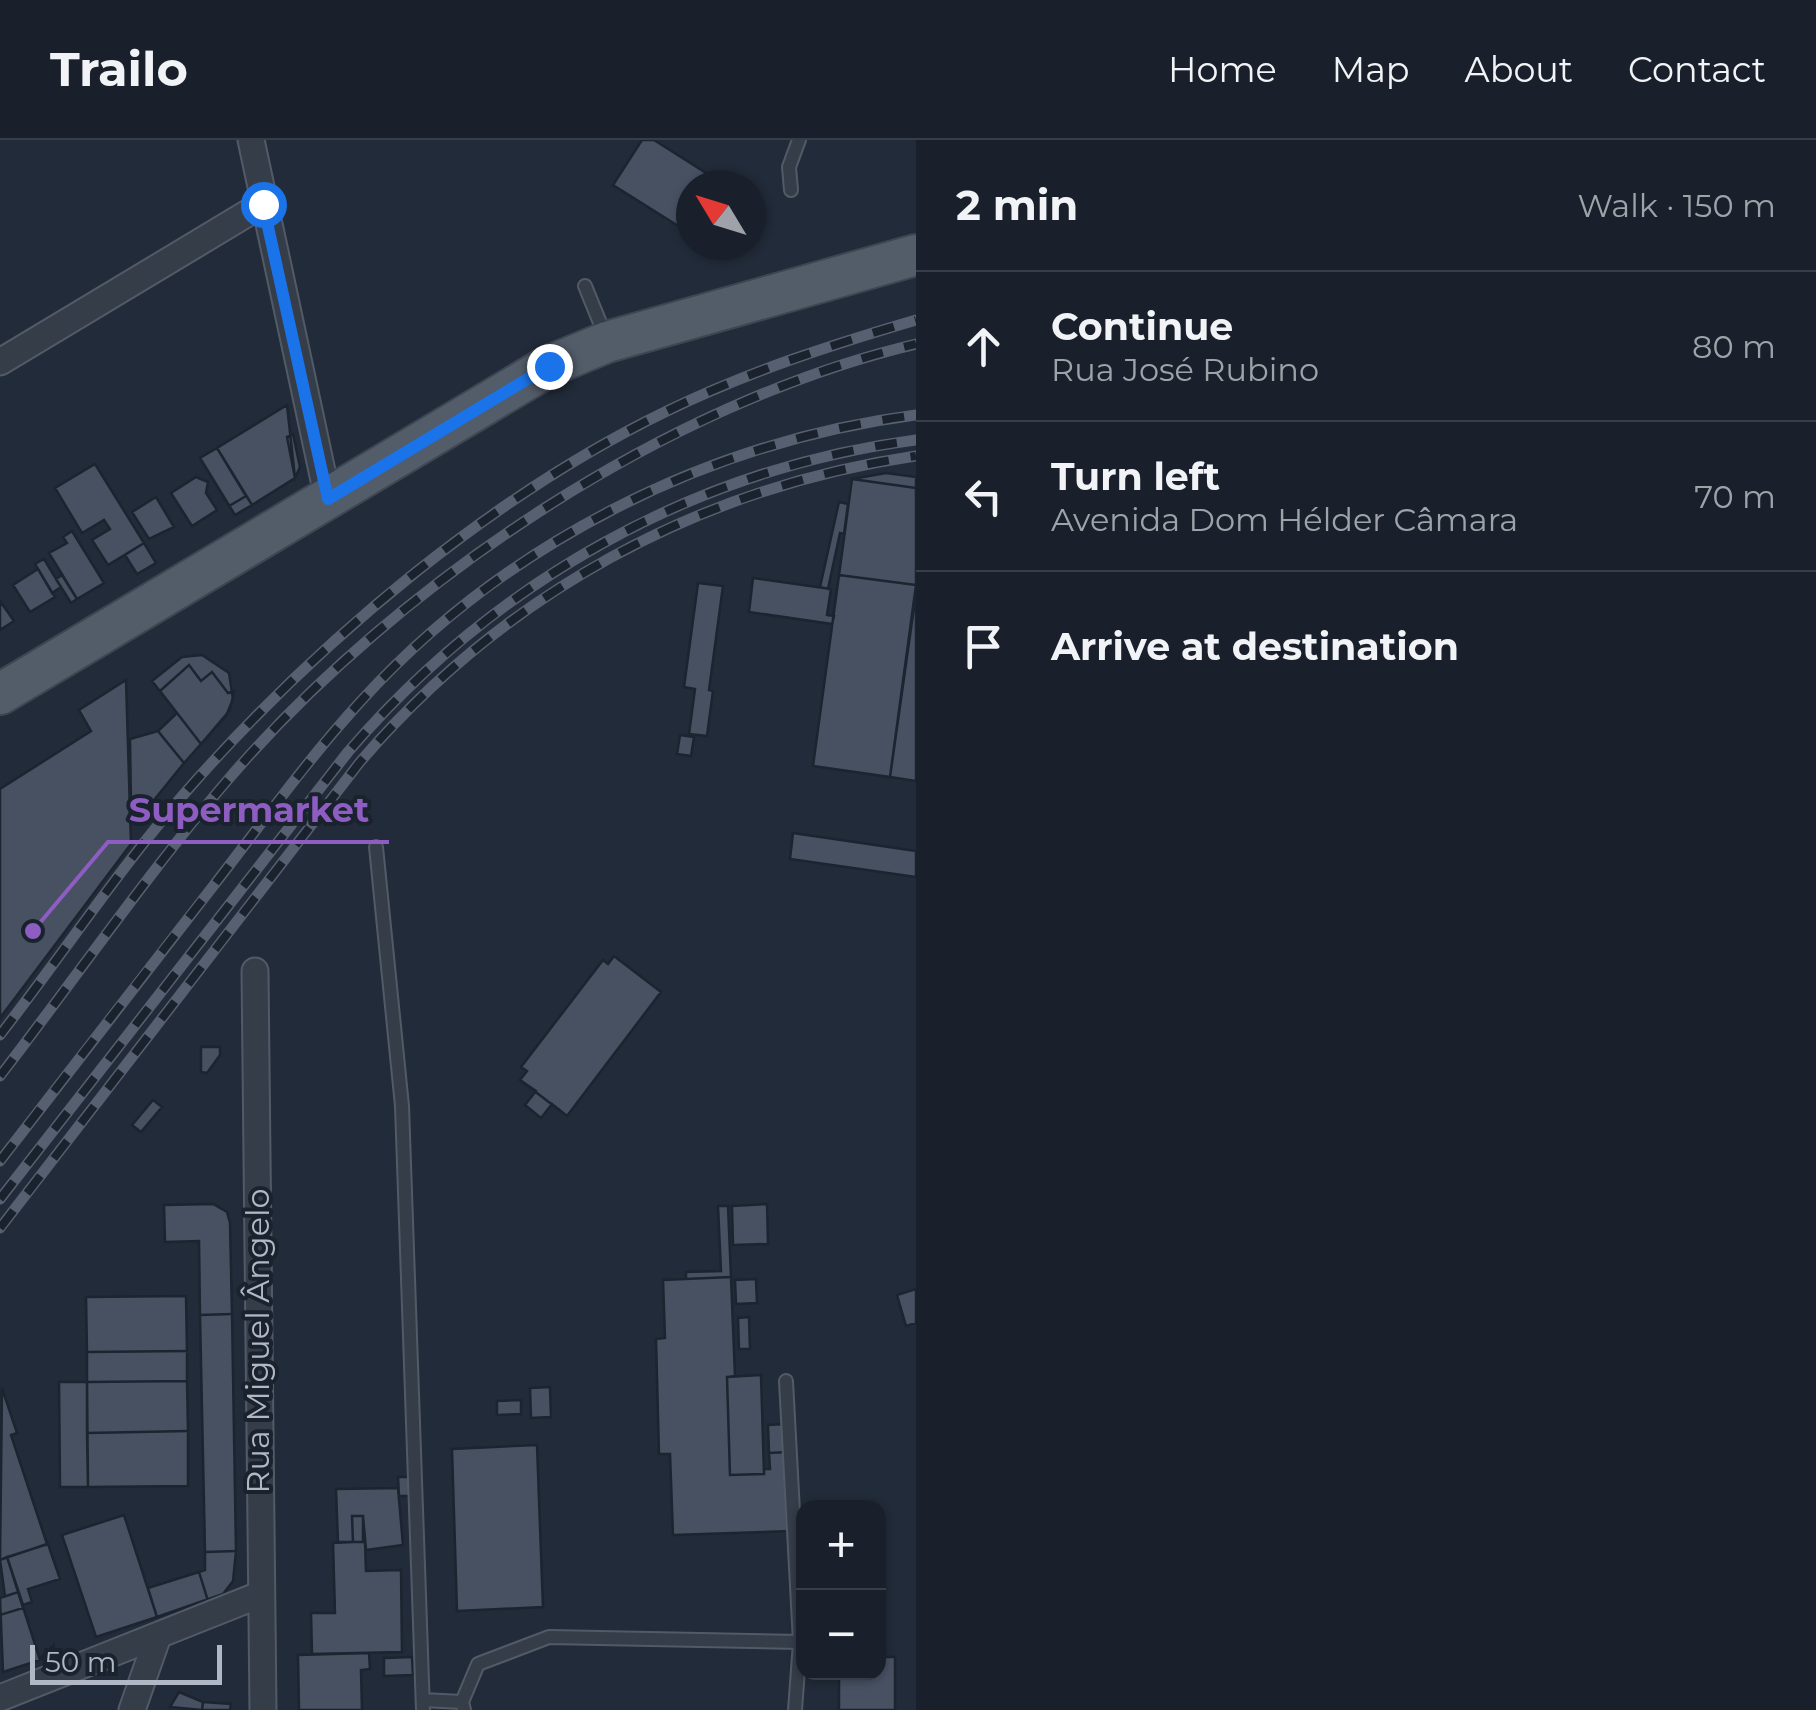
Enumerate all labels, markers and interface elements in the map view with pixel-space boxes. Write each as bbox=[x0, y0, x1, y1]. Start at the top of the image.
text: Trailo bbox=[50, 40, 188, 98]
text: Home bbox=[1168, 48, 1277, 91]
text: Map bbox=[1332, 48, 1410, 91]
text: About bbox=[1465, 48, 1573, 91]
text: Contact bbox=[1628, 48, 1766, 91]
north arrow bbox=[676, 170, 766, 260]
text: 2 min bbox=[956, 179, 1078, 231]
route start bbox=[241, 182, 287, 228]
text: Walk · 150 m bbox=[1578, 186, 1776, 225]
text: Continue bbox=[1051, 303, 1233, 350]
icon: ahead bbox=[956, 319, 1011, 374]
text: 80 m bbox=[1692, 327, 1776, 366]
route end bbox=[527, 344, 573, 390]
text: Rua José Rubino bbox=[1051, 350, 1319, 389]
text: Turn left bbox=[1051, 453, 1220, 500]
icon: left bbox=[956, 469, 1011, 524]
text: 70 m bbox=[1694, 477, 1776, 516]
text: Avenida Dom Hélder Câmara bbox=[1051, 500, 1518, 539]
icon: arrive bbox=[956, 619, 1011, 674]
text: Arrive at destination bbox=[1051, 623, 1459, 670]
callout: Supermarket bbox=[108, 777, 389, 842]
text: Supermarket bbox=[129, 788, 369, 831]
street label: Rua Miguel Ângelo bbox=[238, 1188, 277, 1494]
map controls bbox=[796, 1500, 886, 1680]
button: + bbox=[796, 1500, 886, 1590]
button: − bbox=[796, 1590, 886, 1680]
scale bar bbox=[30, 1640, 222, 1684]
text: 50 m bbox=[45, 1645, 116, 1679]

